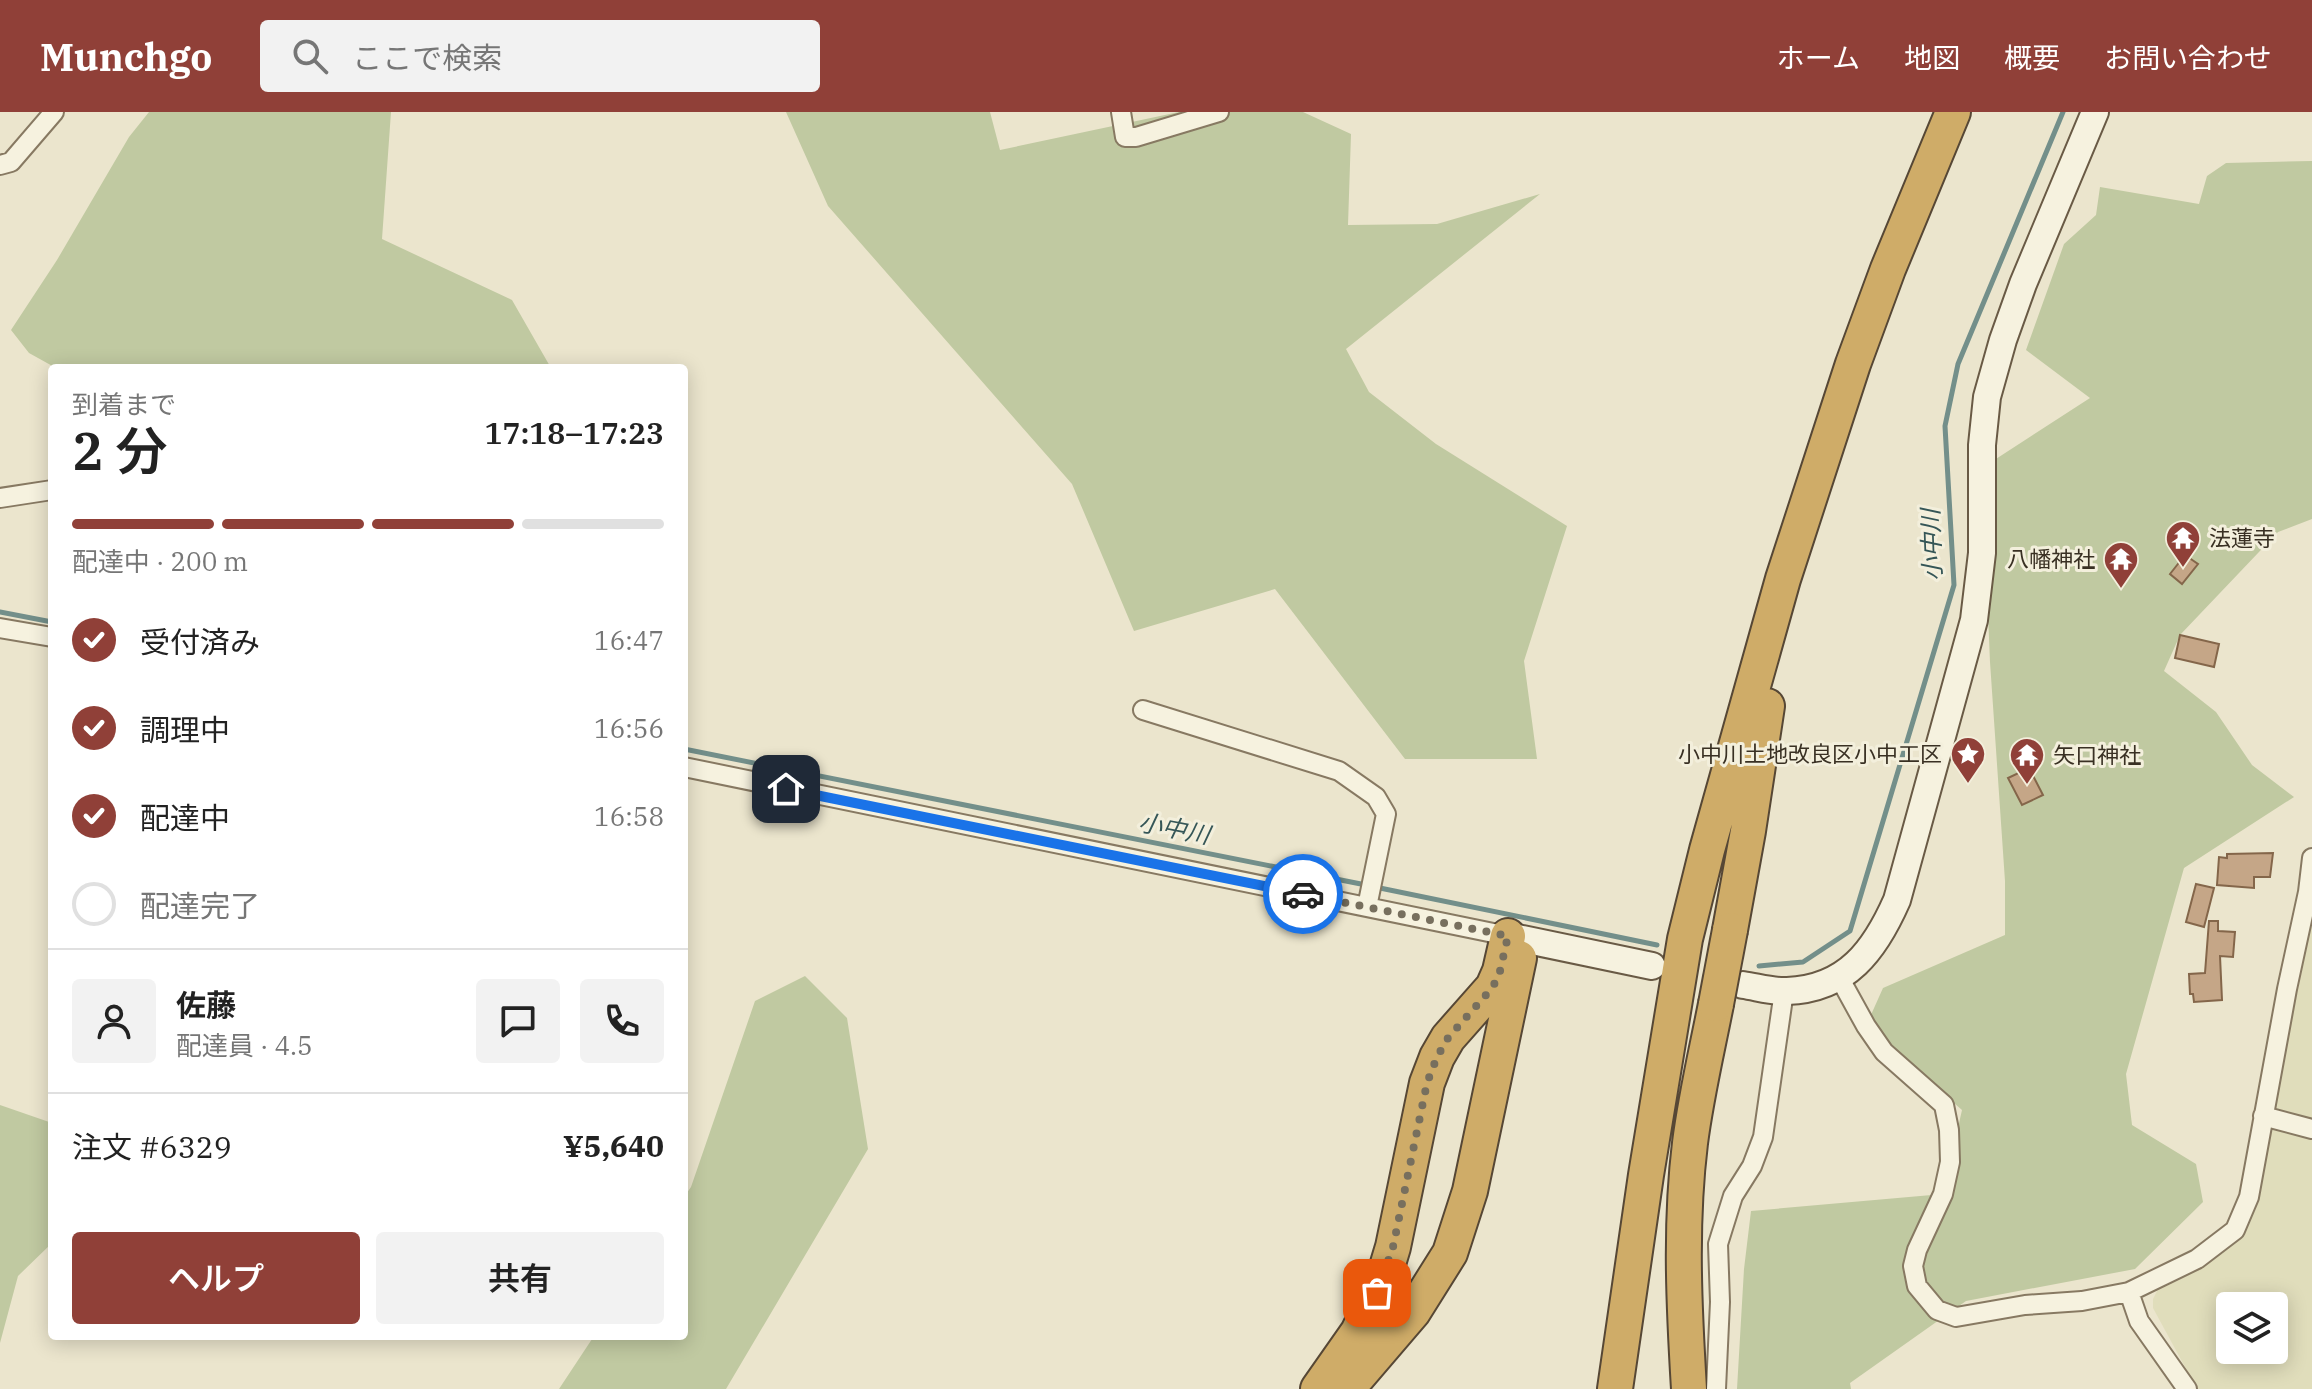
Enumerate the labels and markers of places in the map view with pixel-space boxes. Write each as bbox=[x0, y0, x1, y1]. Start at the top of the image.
temple icon: 法蓮寺 bbox=[2164, 519, 2202, 569]
place label: 法蓮寺 bbox=[2209, 523, 2275, 552]
temple icon: 八幡神社 bbox=[2102, 540, 2140, 590]
place label: 八幡神社 bbox=[2007, 544, 2095, 573]
place icon: 小中川土地改良区小中工区 bbox=[1949, 735, 1987, 785]
temple icon: 矢口神社 bbox=[2008, 736, 2046, 786]
place label: 小中川土地改良区小中工区 bbox=[1678, 739, 1942, 768]
place label: 矢口神社 bbox=[2053, 740, 2141, 769]
pin bbox=[752, 755, 820, 823]
pin bbox=[1343, 1259, 1411, 1327]

